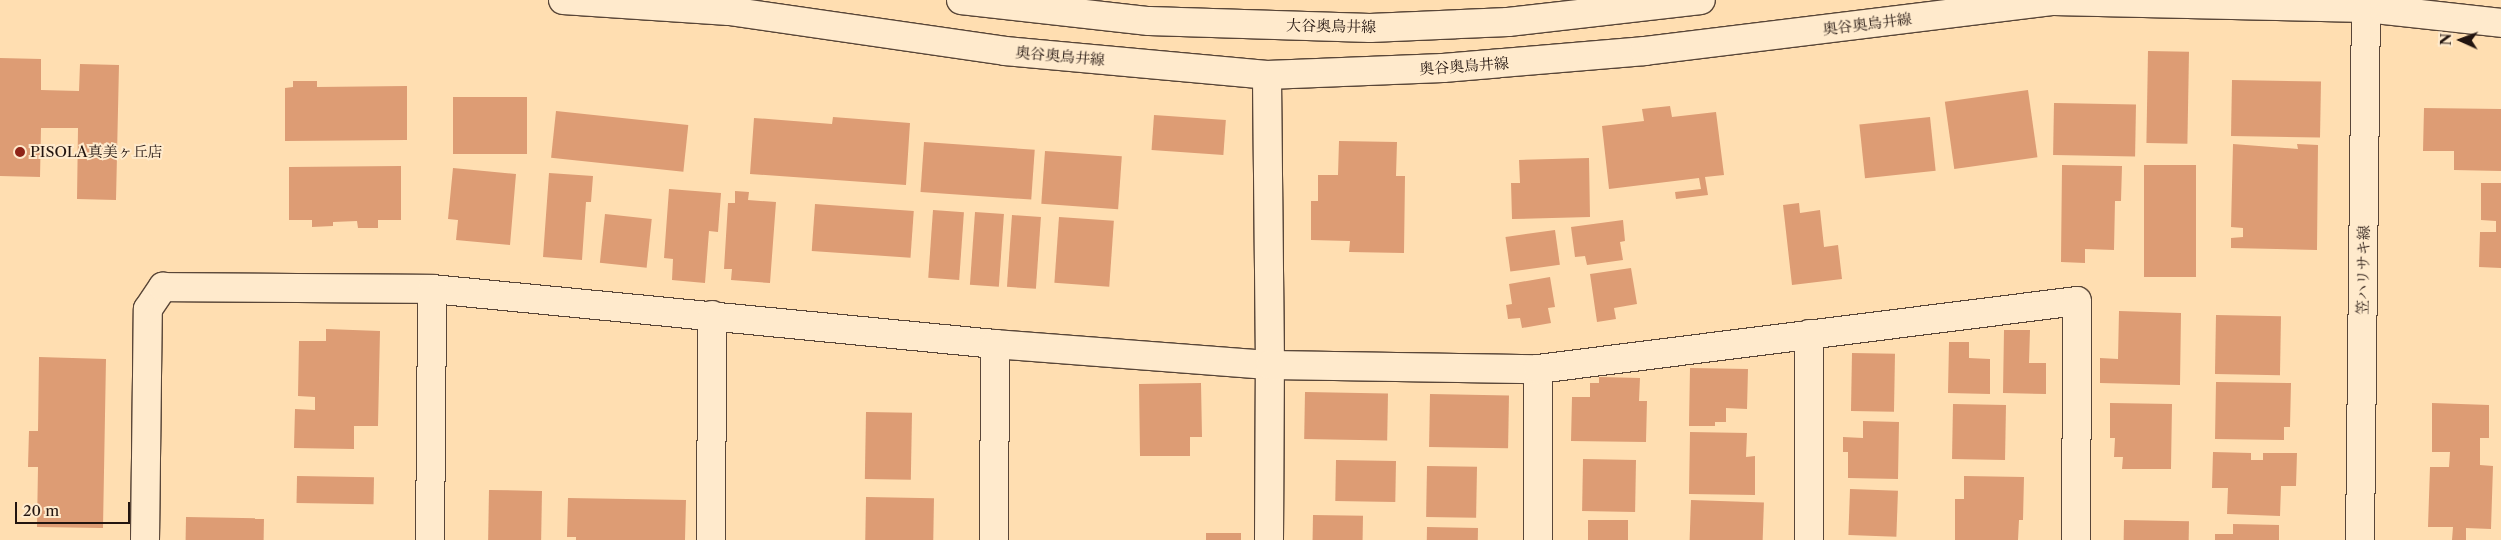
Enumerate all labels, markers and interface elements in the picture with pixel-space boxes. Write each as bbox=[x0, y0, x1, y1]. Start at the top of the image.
street label: 奥谷奥鳥井線 bbox=[1821, 10, 1913, 38]
north arrow bbox=[2436, 15, 2486, 65]
street label: 大谷奥鳥井線 bbox=[1286, 16, 1376, 36]
text: N bbox=[2437, 33, 2455, 46]
street label: 奥谷奥鳥井線 bbox=[1014, 43, 1106, 69]
street label: 奥谷奥鳥井線 bbox=[1418, 54, 1510, 78]
place label: PISOLA真美ヶ丘店 bbox=[30, 143, 163, 161]
marker: PISOLA真美ヶ丘店 bbox=[14, 146, 26, 158]
street label: 笠ハリサキ線 bbox=[2353, 225, 2373, 315]
scale bar bbox=[18, 492, 132, 524]
text: 20 m bbox=[23, 501, 59, 520]

